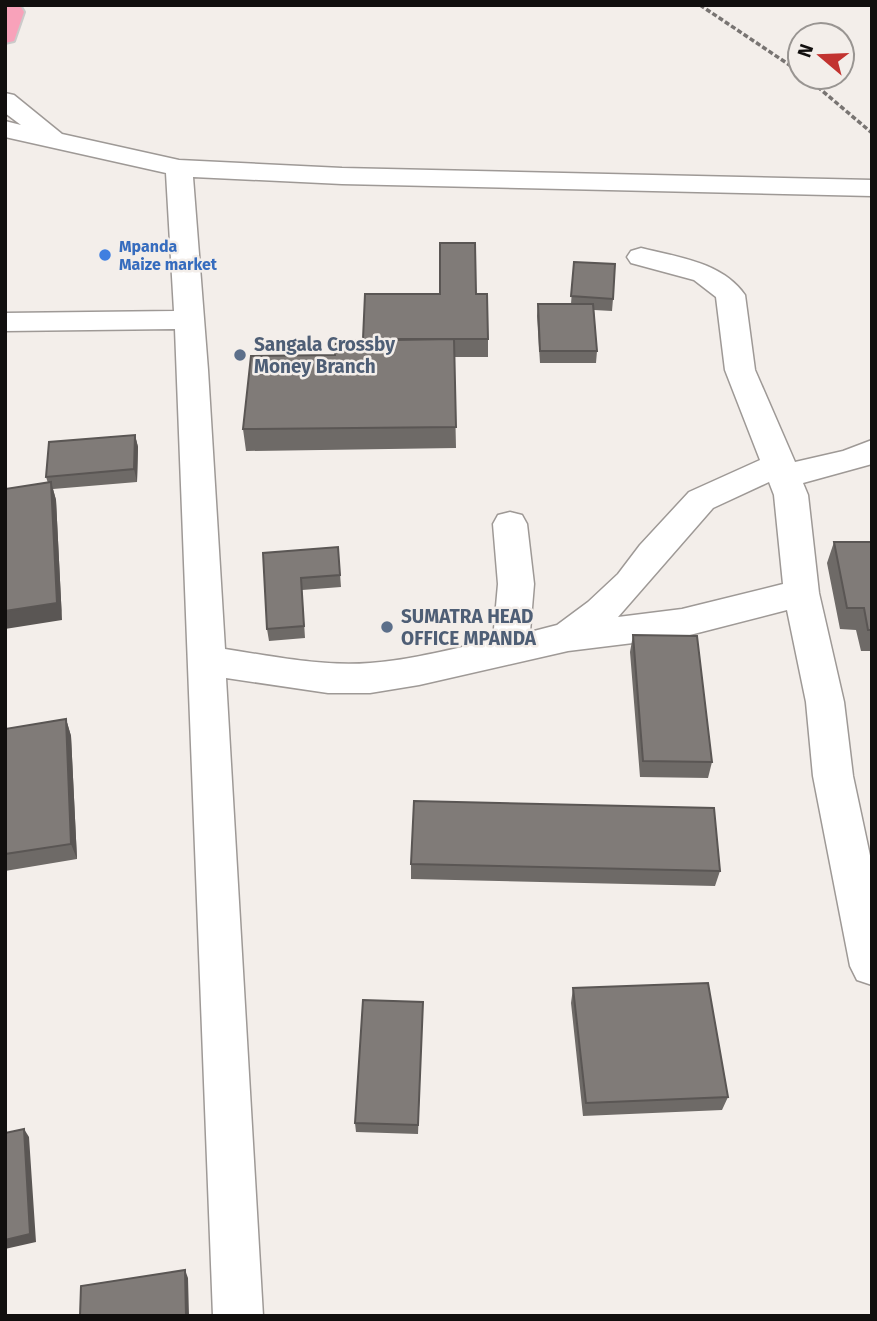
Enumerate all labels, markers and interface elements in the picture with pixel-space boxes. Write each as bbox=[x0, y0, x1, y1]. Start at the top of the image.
north arrow bbox=[786, 21, 856, 91]
text: N bbox=[792, 41, 818, 60]
place label: Mpanda Maize market bbox=[119, 237, 218, 274]
marker: Mpanda Maize market bbox=[97, 247, 113, 263]
place label: Sangala Crossby Money Branch bbox=[254, 333, 395, 378]
marker: Sangala Crossby Money Branch bbox=[232, 347, 248, 363]
place label: SUMATRA HEAD OFFICE MPANDA bbox=[401, 605, 537, 650]
marker: SUMATRA HEAD OFFICE MPANDA bbox=[379, 619, 395, 635]

